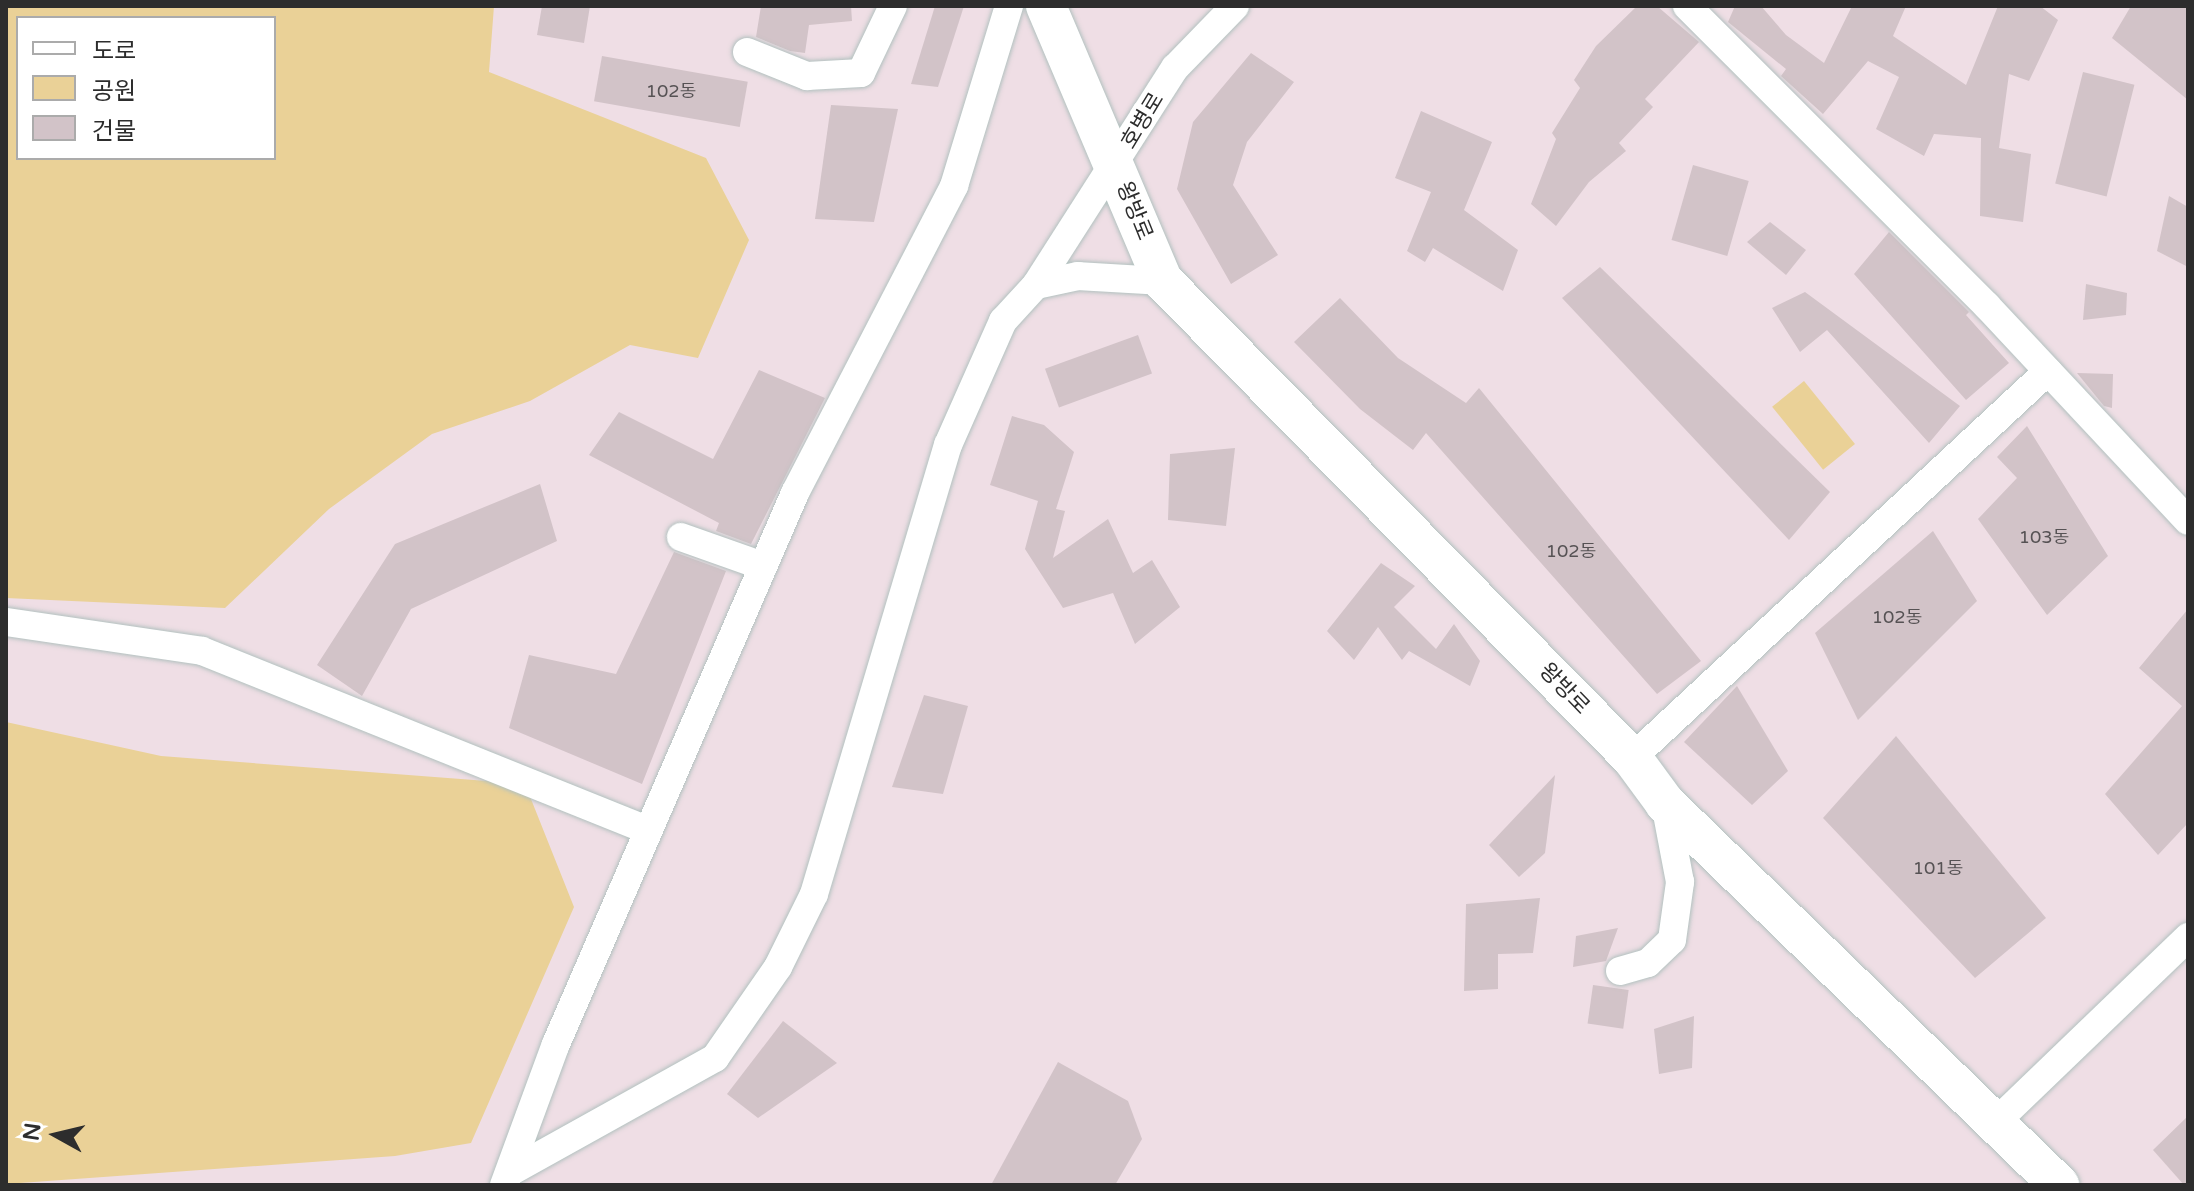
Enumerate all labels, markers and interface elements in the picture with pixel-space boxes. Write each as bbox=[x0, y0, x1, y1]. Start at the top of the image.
legend bbox=[16, 16, 276, 160]
text: 도로 bbox=[92, 37, 136, 66]
text: 공원 bbox=[92, 77, 136, 106]
house number: 102동 bbox=[646, 80, 696, 102]
street label: 호병로 bbox=[1116, 88, 1170, 154]
text: 건물 bbox=[92, 117, 136, 146]
street label: 왕방로 bbox=[1110, 178, 1158, 244]
house number: 103동 bbox=[2019, 526, 2069, 548]
house number: 102동 bbox=[1546, 540, 1596, 562]
house number: 102동 bbox=[1872, 606, 1922, 628]
street label: 왕방로 bbox=[1533, 658, 1595, 720]
house number: 101동 bbox=[1913, 857, 1963, 879]
north arrow bbox=[16, 1095, 96, 1175]
text: N bbox=[18, 1121, 46, 1142]

